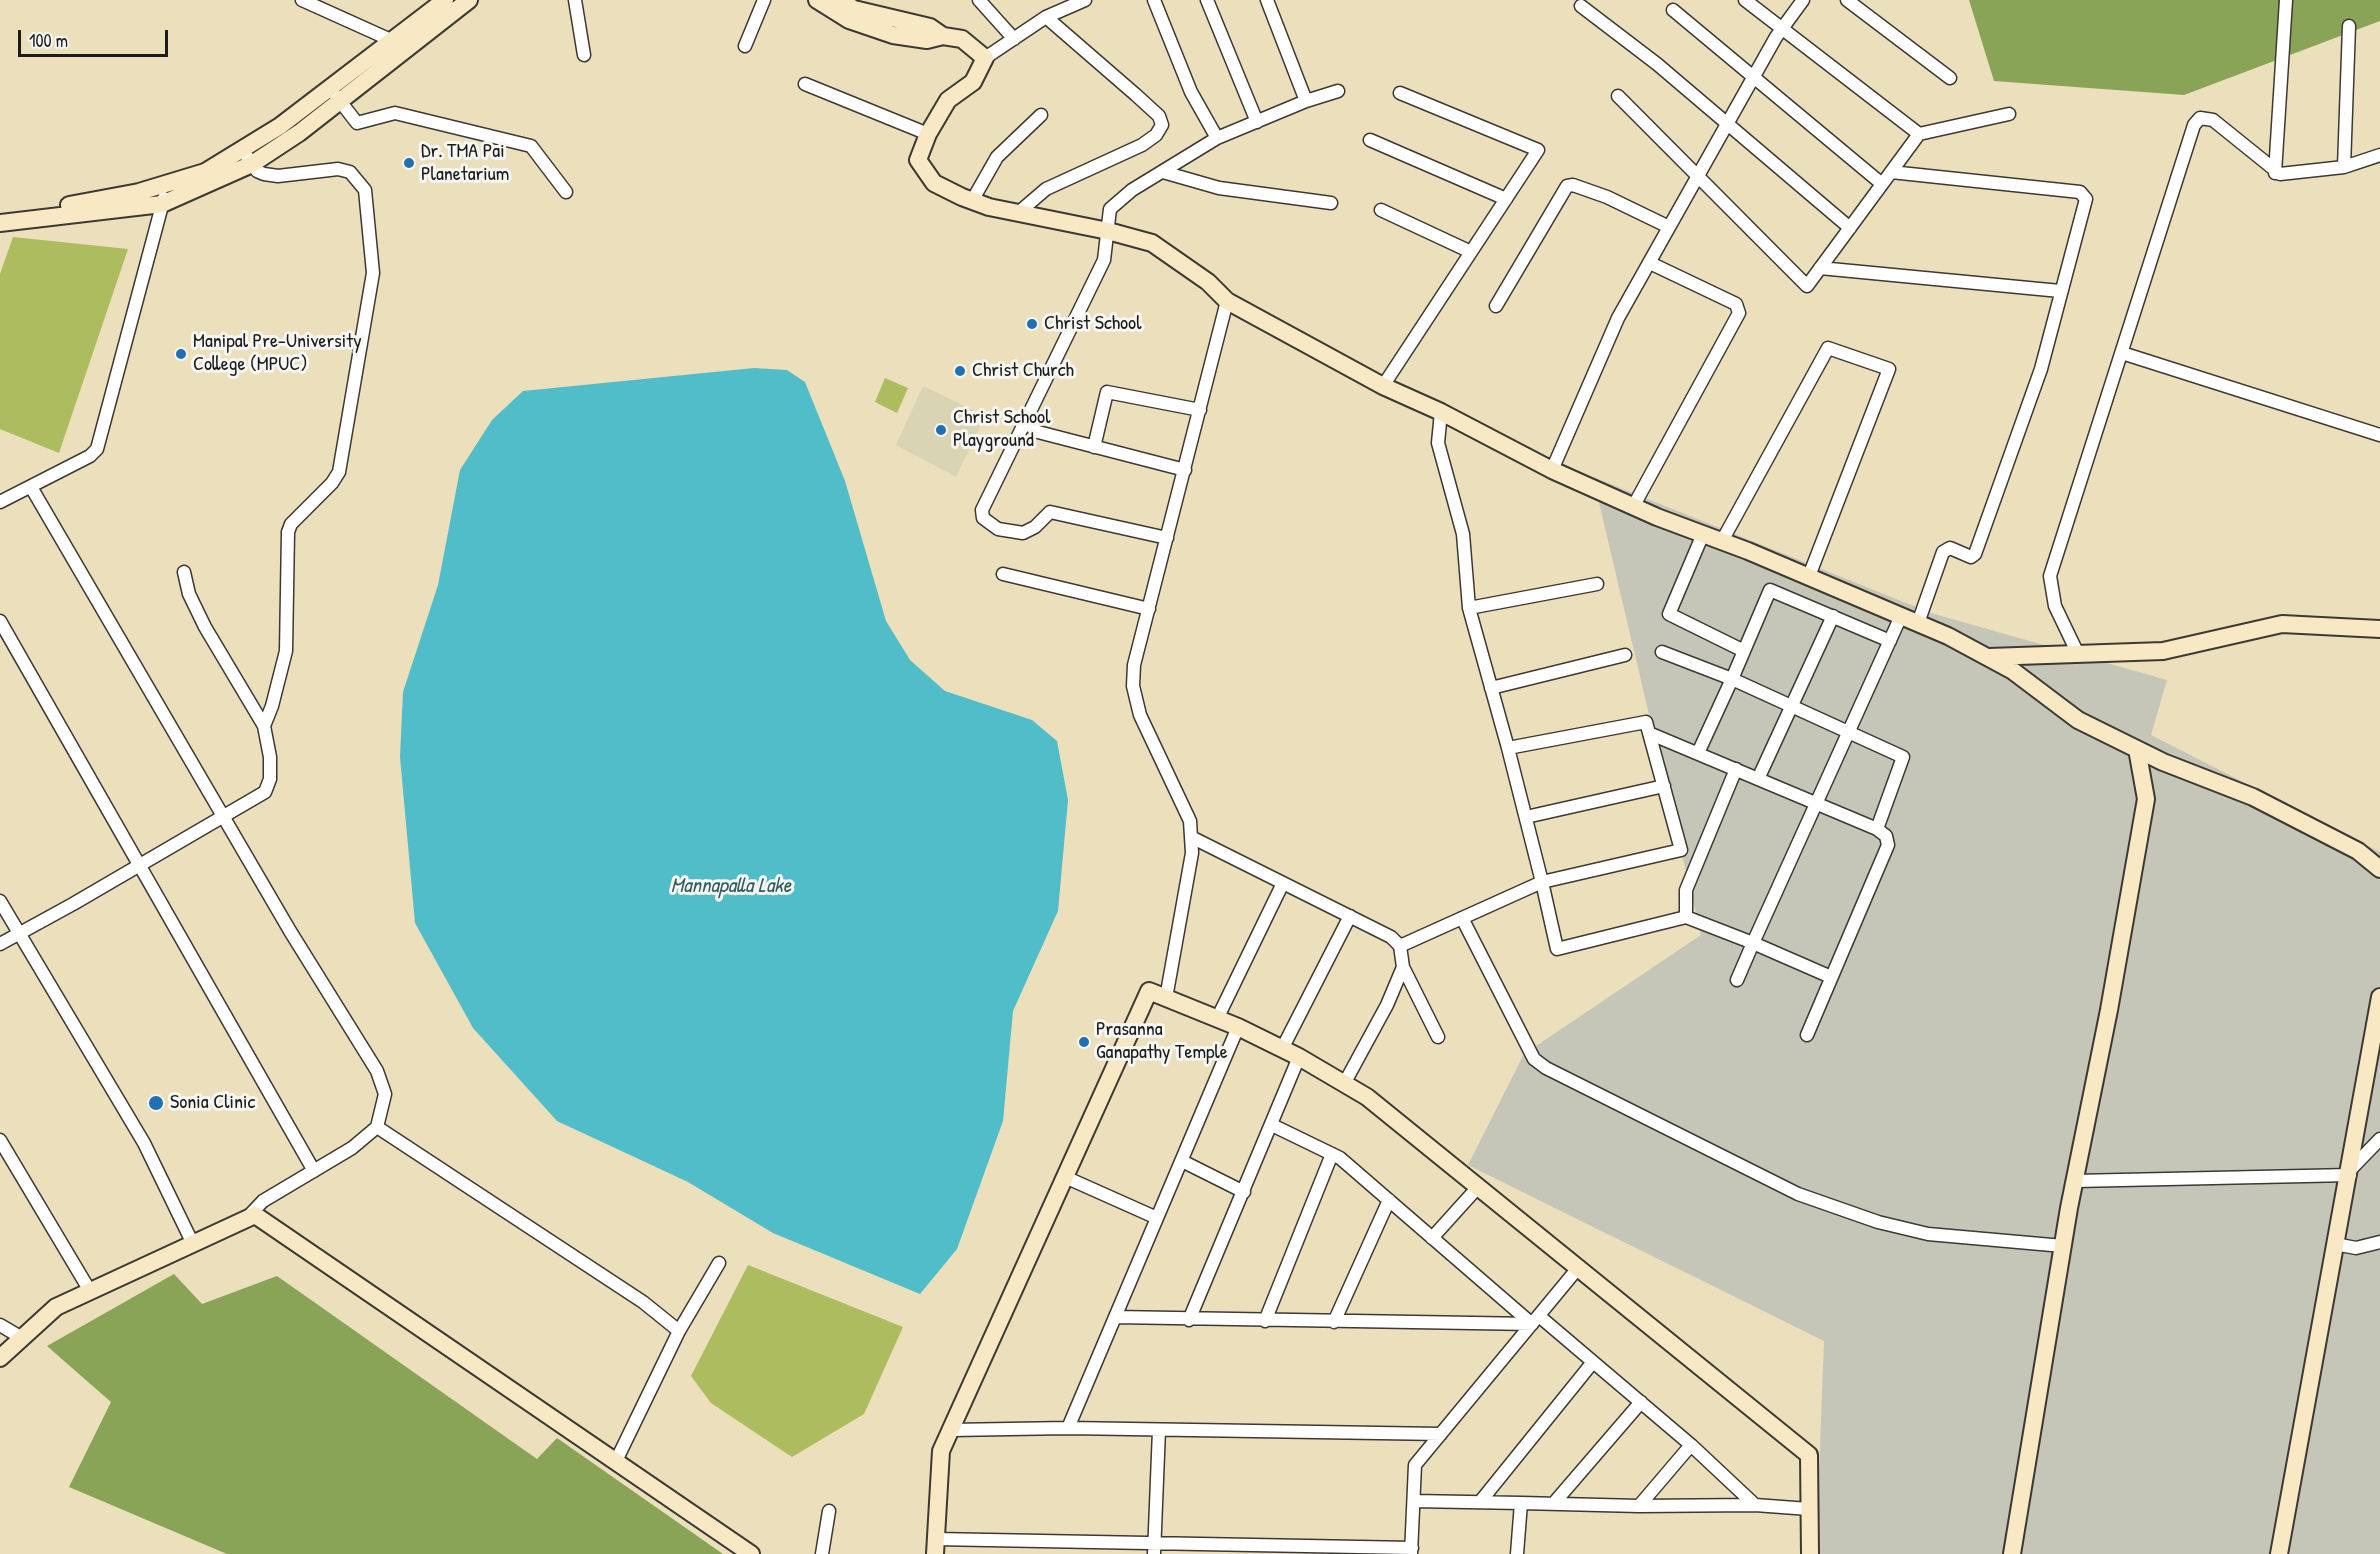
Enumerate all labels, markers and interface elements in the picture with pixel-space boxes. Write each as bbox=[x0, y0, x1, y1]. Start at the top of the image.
scale bar bbox=[21, 18, 171, 56]
text: 100 m bbox=[29, 28, 68, 53]
place label: Dr. TMA Pai Planetarium bbox=[421, 140, 509, 187]
marker: Dr. TMA Pai Planetarium bbox=[402, 156, 416, 170]
place label: Christ School bbox=[1044, 312, 1141, 336]
marker: Christ School bbox=[1025, 317, 1039, 331]
place label: Manipal Pre-University College (MPUC) bbox=[193, 330, 362, 377]
marker: Manipal Pre-University College (MPUC) bbox=[174, 347, 188, 361]
place label: Christ Church bbox=[972, 359, 1074, 383]
marker: Christ Church bbox=[953, 364, 967, 378]
place label: Christ School Playground bbox=[953, 406, 1050, 453]
marker: Christ School Playground bbox=[934, 423, 948, 437]
water label: Mannapalla Lake bbox=[671, 873, 791, 899]
place label: Prasanna Ganapathy Temple bbox=[1096, 1018, 1228, 1065]
marker: Prasanna Ganapathy Temple bbox=[1077, 1035, 1091, 1049]
place label: Sonia Clinic bbox=[170, 1091, 255, 1115]
marker: Sonia Clinic bbox=[147, 1094, 165, 1112]

